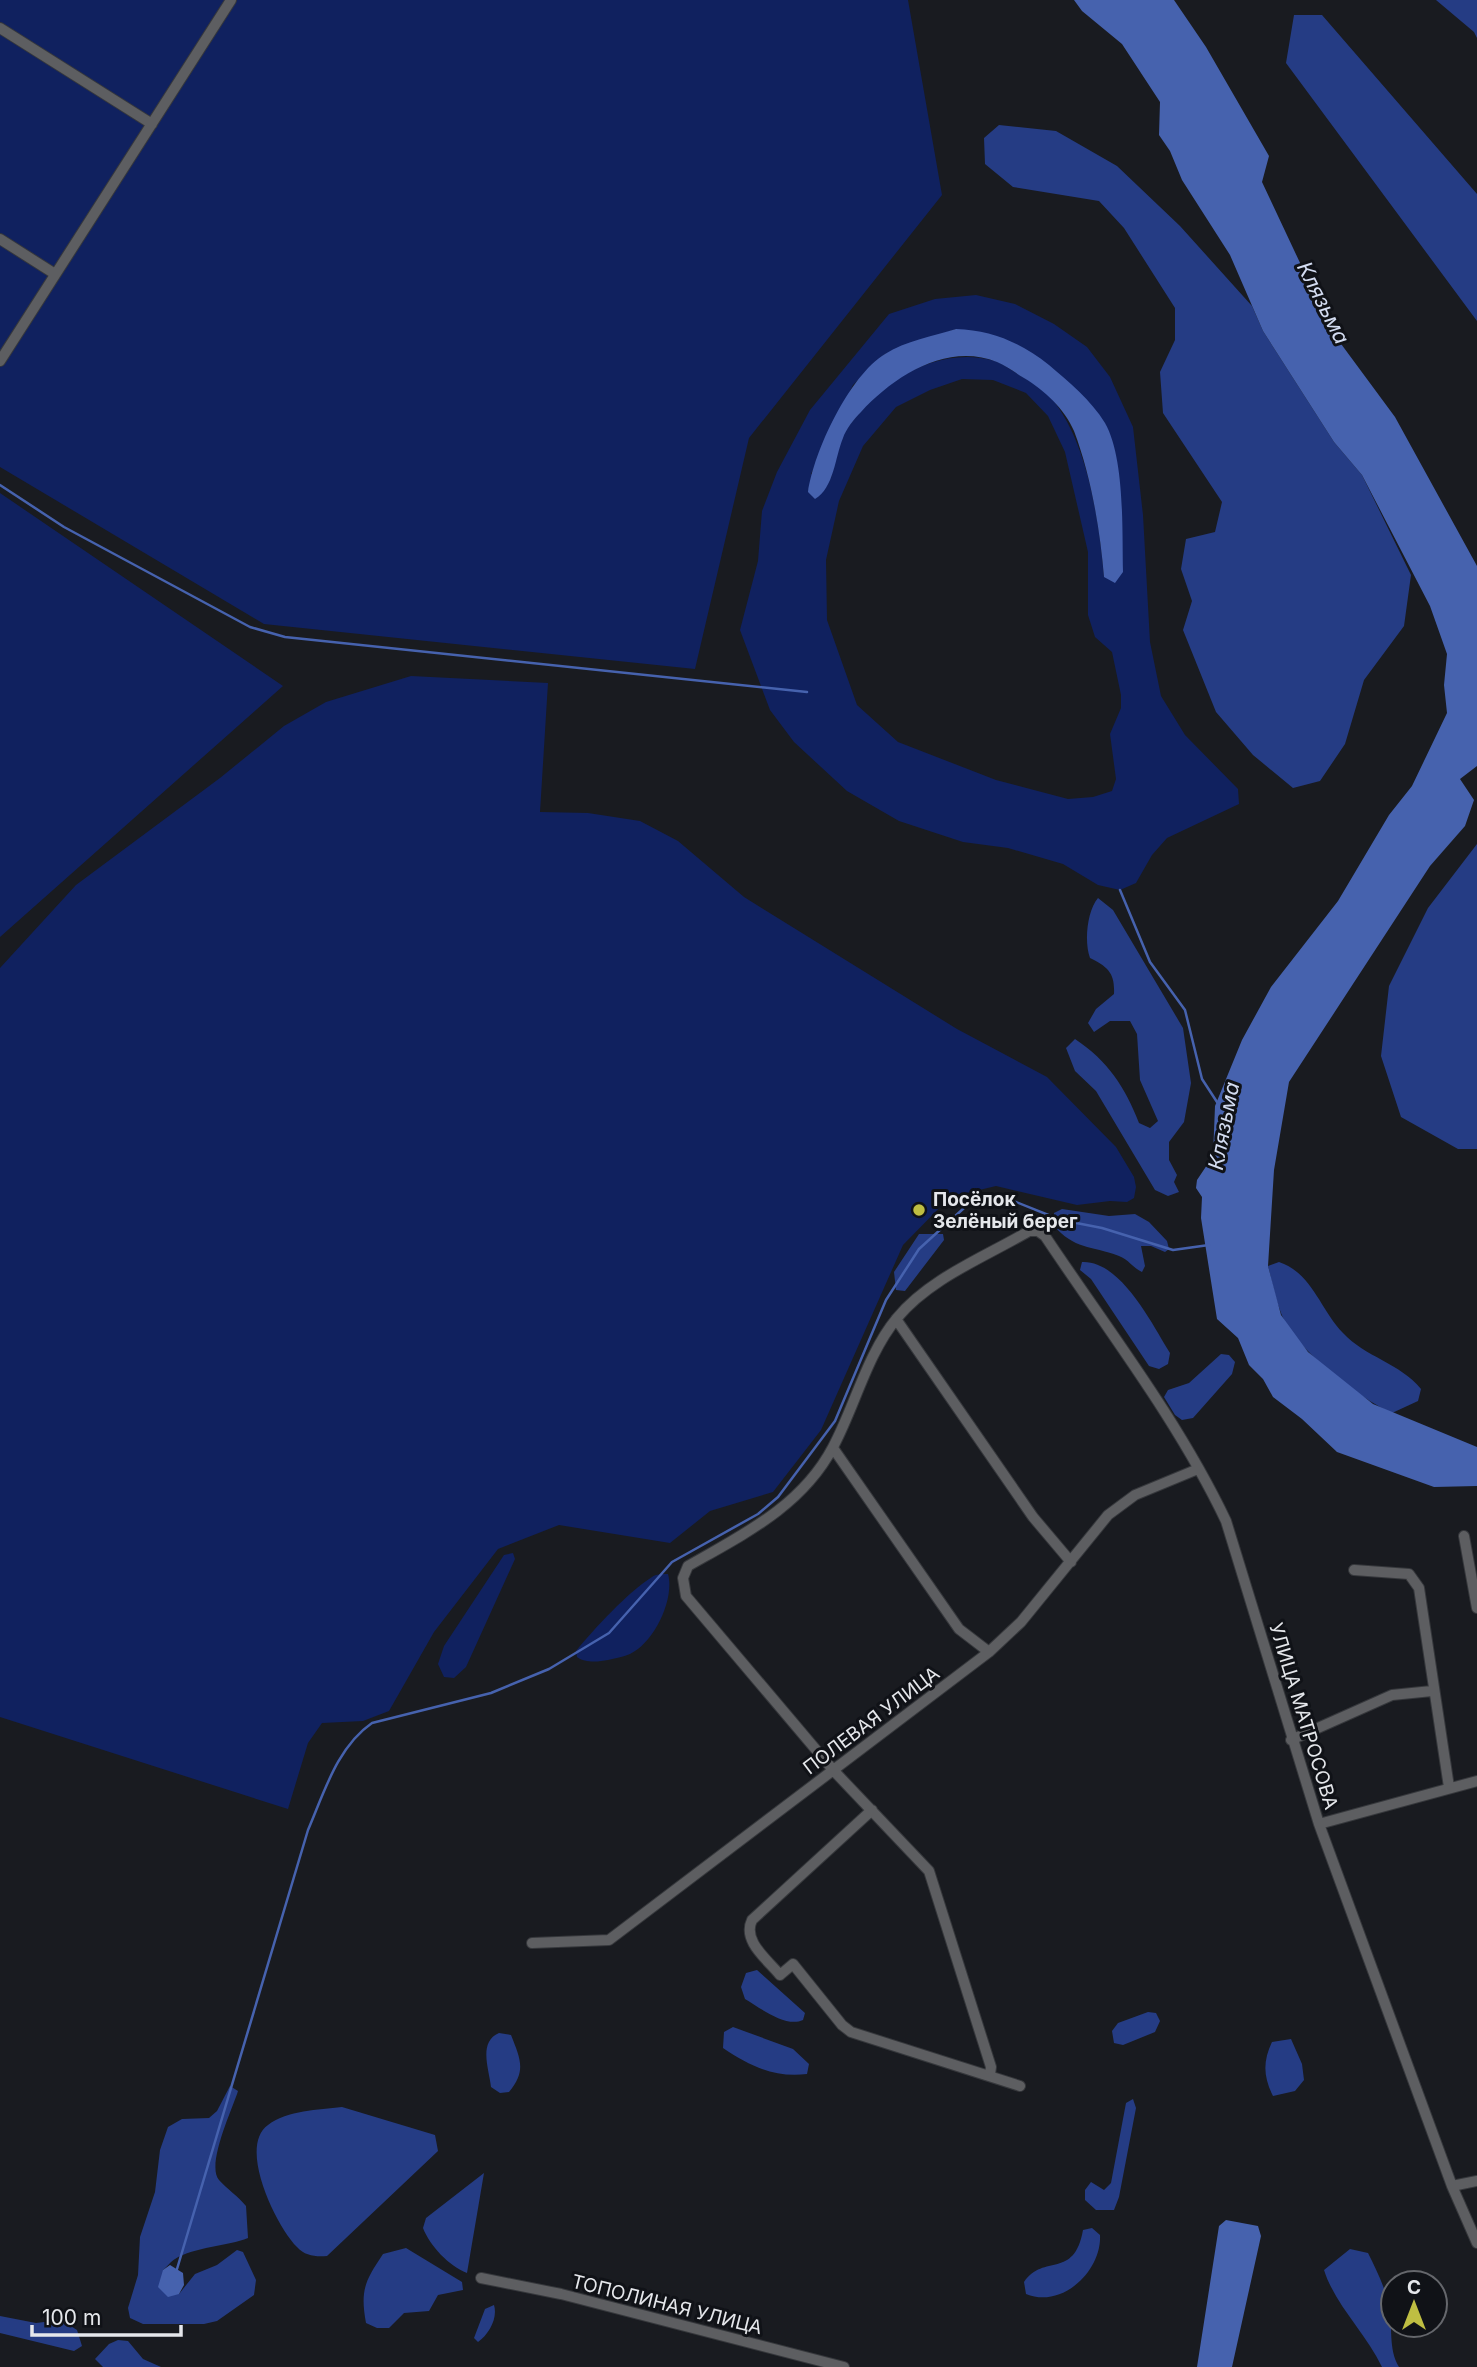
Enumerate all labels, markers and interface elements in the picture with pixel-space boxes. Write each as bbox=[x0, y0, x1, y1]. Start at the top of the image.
water label: Клязьма bbox=[1292, 257, 1355, 348]
water label: Клязьма bbox=[1203, 1080, 1244, 1172]
place label: Посёлок Зелёный берег bbox=[933, 1188, 1078, 1233]
marker: Посёлок Зелёный берег bbox=[911, 1202, 927, 1218]
street label: УЛИЦА МАТРОСОВА bbox=[1264, 1620, 1343, 1812]
street label: ПОЛЕВАЯ УЛИЦА bbox=[799, 1662, 944, 1779]
north arrow bbox=[1379, 2269, 1449, 2339]
street label: ТОПОЛИНАЯ УЛИЦА bbox=[569, 2270, 764, 2339]
text: С bbox=[1407, 2276, 1421, 2299]
scale bar bbox=[32, 2294, 180, 2338]
text: 100 m bbox=[42, 2305, 101, 2330]

